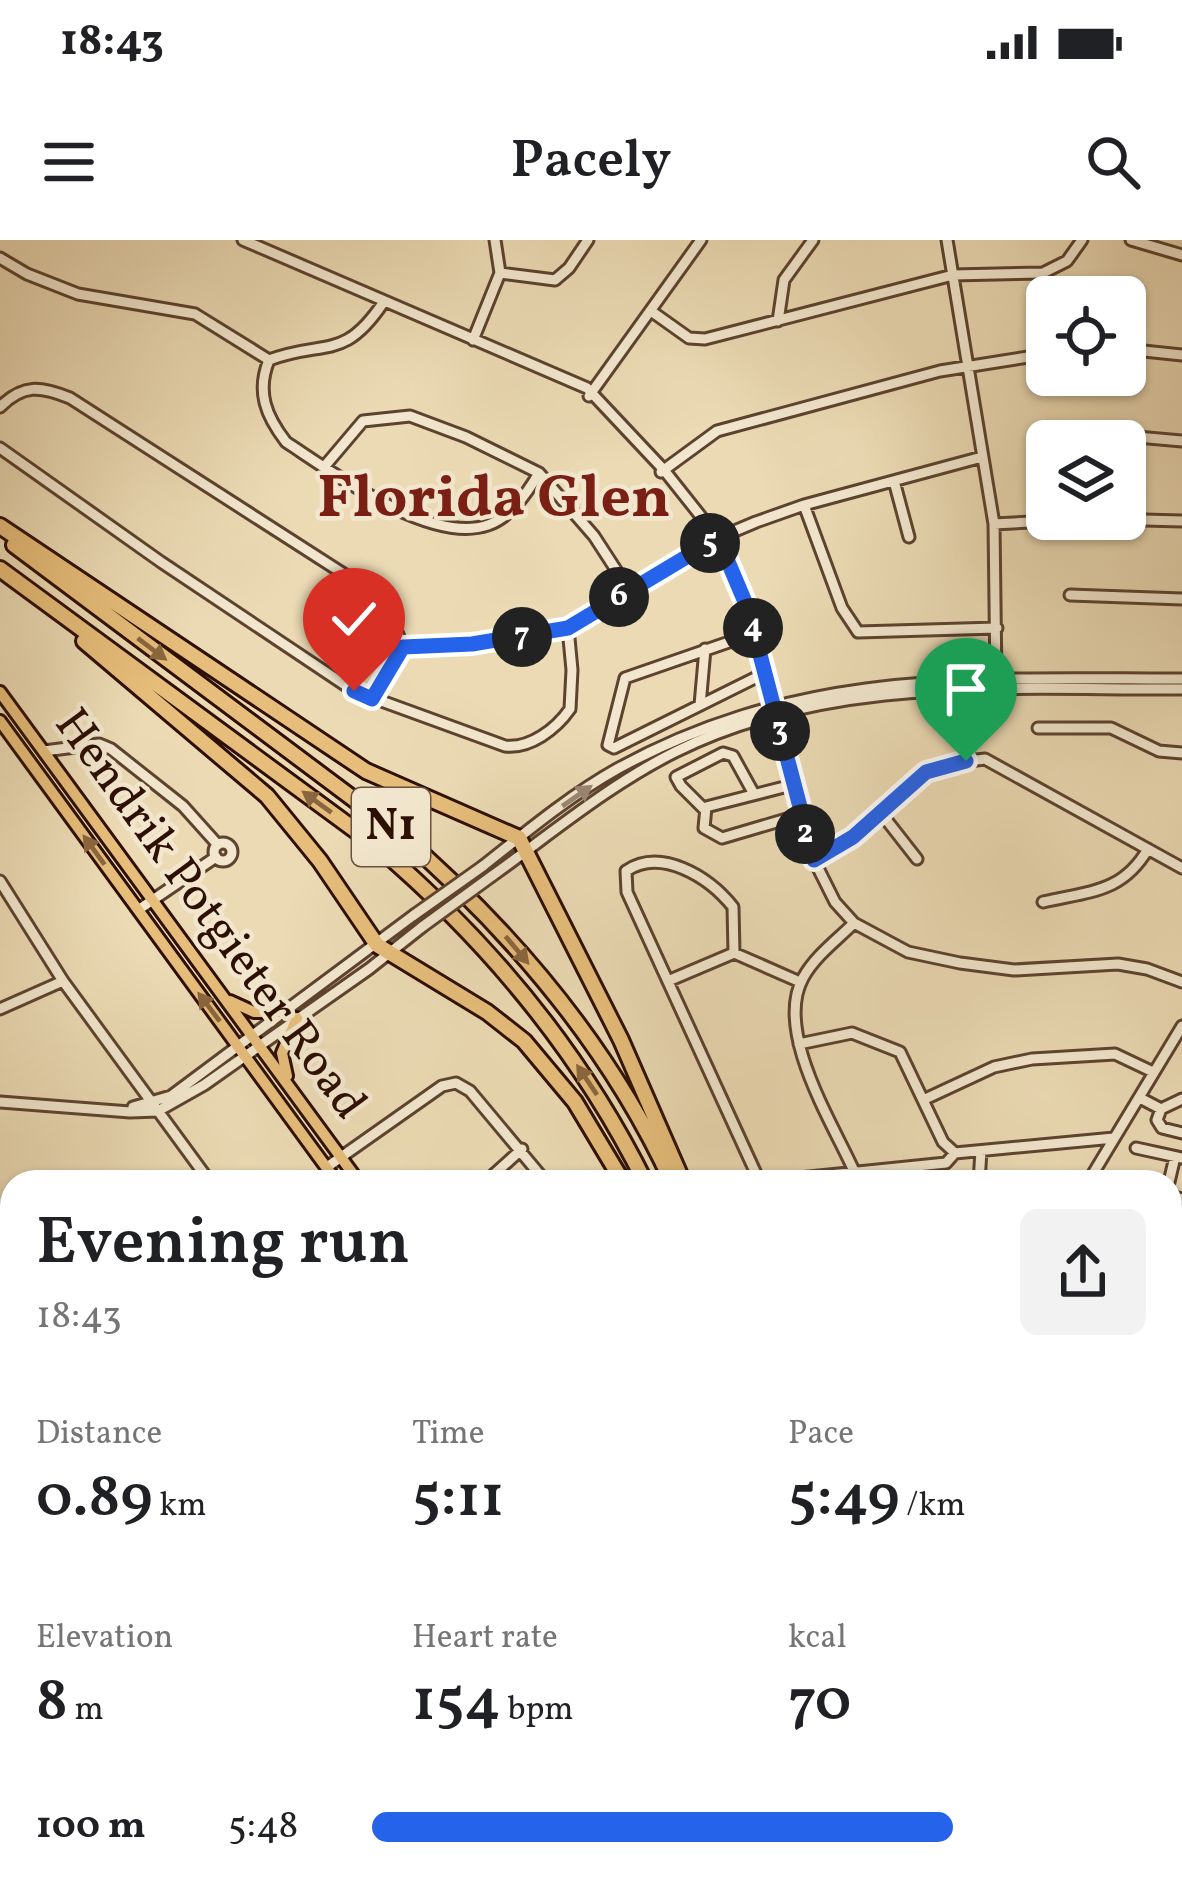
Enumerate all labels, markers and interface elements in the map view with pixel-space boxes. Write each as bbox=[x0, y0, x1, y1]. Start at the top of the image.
text: 18:43 bbox=[60, 11, 164, 74]
text: Pacely bbox=[511, 125, 671, 200]
icon: menu bbox=[36, 129, 102, 195]
icon: search bbox=[1080, 129, 1146, 195]
map controls bbox=[1026, 276, 1146, 540]
button: locate bbox=[1026, 276, 1146, 396]
button: layers bbox=[1026, 420, 1146, 540]
district label: Florida Glen bbox=[317, 459, 671, 542]
pin: 5 bbox=[680, 513, 740, 573]
text: 5 bbox=[702, 520, 718, 566]
pin: 6 bbox=[589, 567, 649, 627]
pin bbox=[303, 568, 405, 691]
text: 6 bbox=[610, 574, 628, 620]
icon: check bbox=[321, 586, 387, 652]
pin: 4 bbox=[723, 598, 783, 658]
text: 4 bbox=[743, 605, 763, 651]
pin: 7 bbox=[492, 607, 552, 667]
text: 7 bbox=[514, 614, 530, 660]
one-way arrow bbox=[137, 637, 168, 661]
pin bbox=[915, 638, 1017, 761]
icon: arrive bbox=[933, 656, 999, 722]
street label: Hendrik Potgieter Road bbox=[37, 696, 381, 1134]
pin: 3 bbox=[750, 701, 810, 761]
text: 3 bbox=[772, 708, 788, 754]
one-way arrow bbox=[560, 785, 593, 808]
road number: N1 bbox=[352, 788, 430, 866]
one-way arrow bbox=[301, 791, 333, 815]
pin: 2 bbox=[775, 804, 835, 864]
text: 2 bbox=[796, 811, 814, 857]
one-way arrow bbox=[83, 834, 106, 866]
one-way arrow bbox=[503, 935, 529, 965]
one-way arrow bbox=[198, 991, 222, 1023]
one-way arrow bbox=[576, 1064, 599, 1097]
text: Evening run bbox=[36, 1199, 410, 1291]
button: share bbox=[1020, 1209, 1146, 1335]
text: 18:43 bbox=[36, 1290, 122, 1344]
text: Distance bbox=[36, 1412, 162, 1458]
text: Time bbox=[412, 1412, 484, 1458]
text: Pace bbox=[788, 1412, 854, 1458]
text: 0.89 bbox=[36, 1458, 153, 1541]
text: 5:11 bbox=[412, 1458, 504, 1541]
text: 5:49 bbox=[788, 1458, 900, 1541]
text: km bbox=[153, 1484, 207, 1530]
text: /km bbox=[900, 1484, 966, 1530]
text: Elevation bbox=[36, 1616, 173, 1662]
text: Heart rate bbox=[412, 1616, 558, 1662]
text: kcal bbox=[788, 1616, 847, 1662]
text: 8 bbox=[36, 1662, 68, 1745]
text: 154 bbox=[412, 1662, 501, 1745]
text: 70 bbox=[788, 1662, 851, 1745]
text: m bbox=[68, 1688, 104, 1734]
text: bpm bbox=[501, 1688, 574, 1734]
text: 100 m bbox=[36, 1800, 146, 1854]
text: 5:48 bbox=[228, 1800, 298, 1854]

